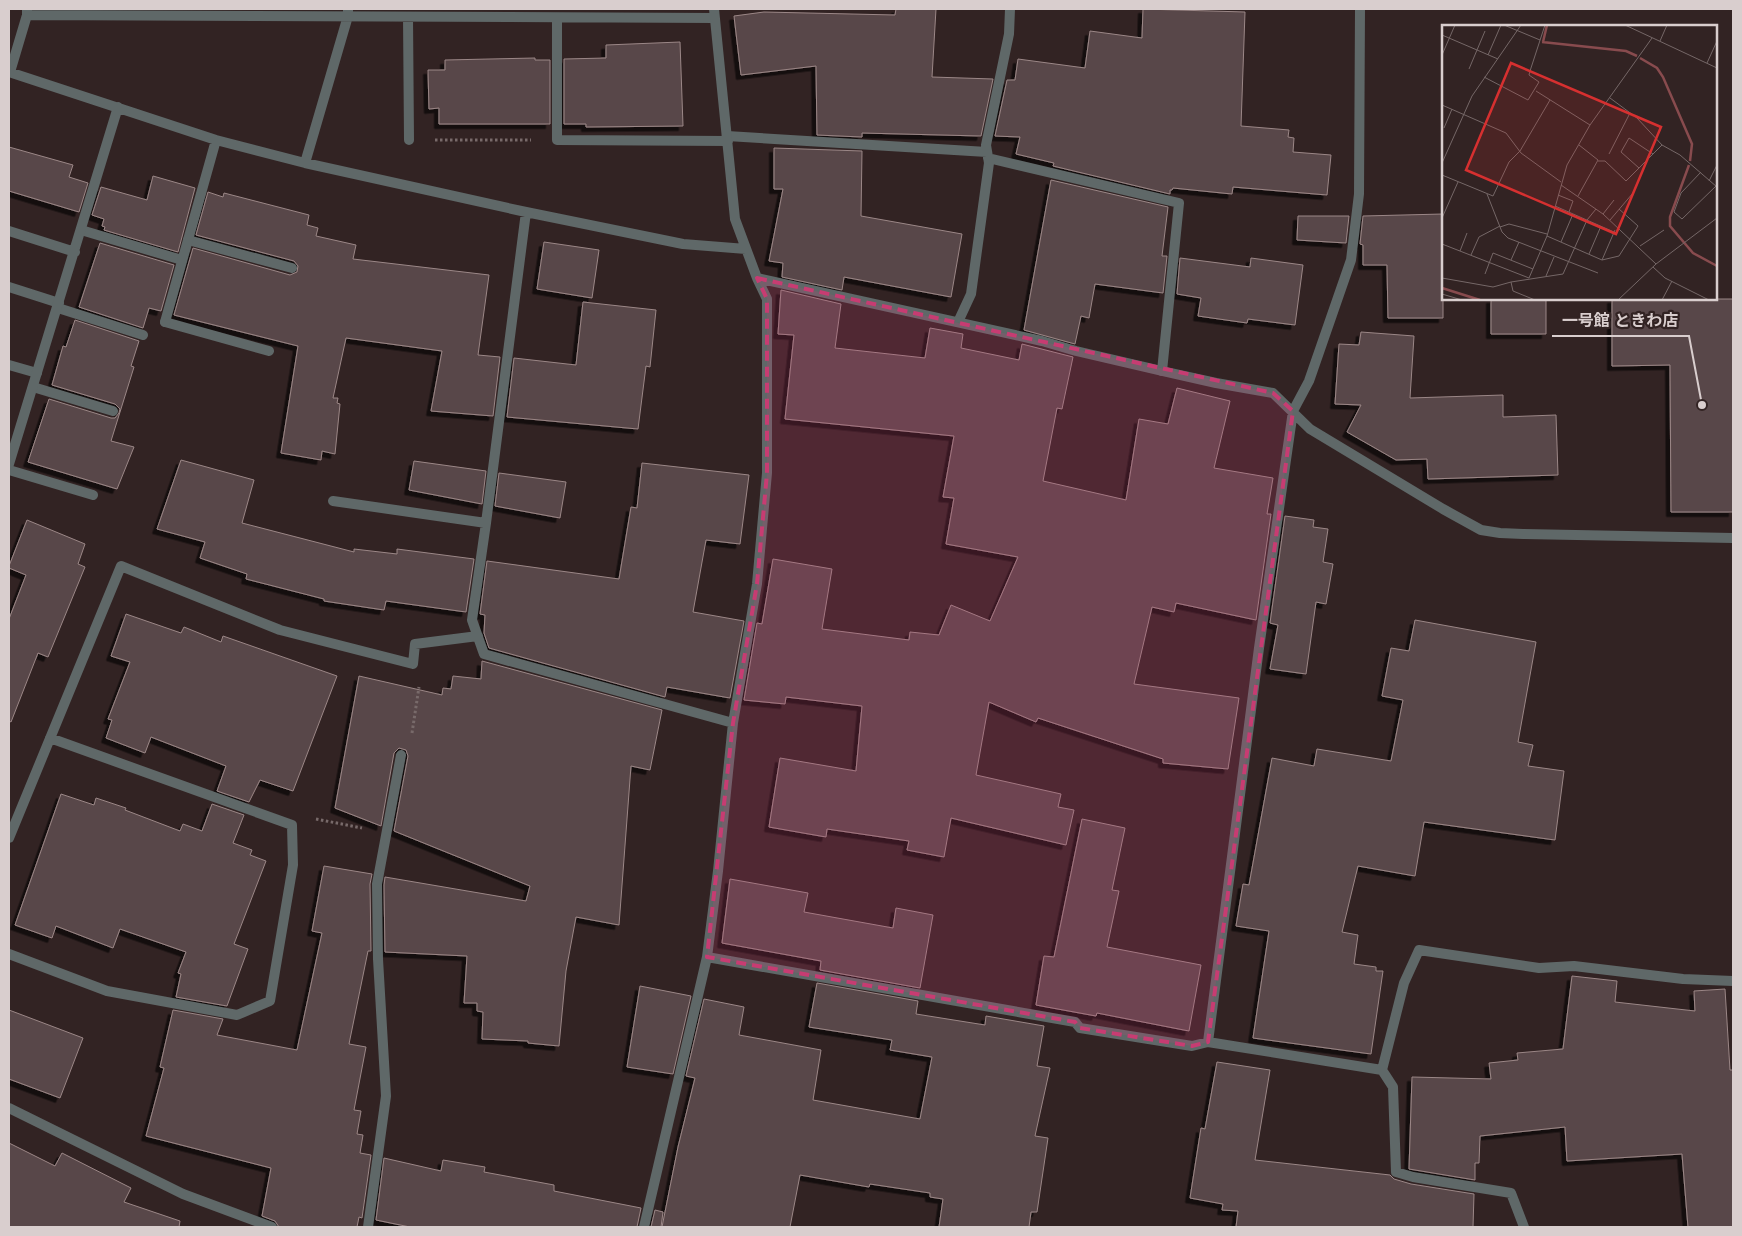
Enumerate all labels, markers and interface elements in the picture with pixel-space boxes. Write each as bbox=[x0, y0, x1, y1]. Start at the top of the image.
inset map bbox=[1442, 25, 1717, 300]
callout: 一号館 ときわ店 bbox=[1552, 305, 1689, 336]
text: 一号館 ときわ店 bbox=[1562, 311, 1678, 330]

